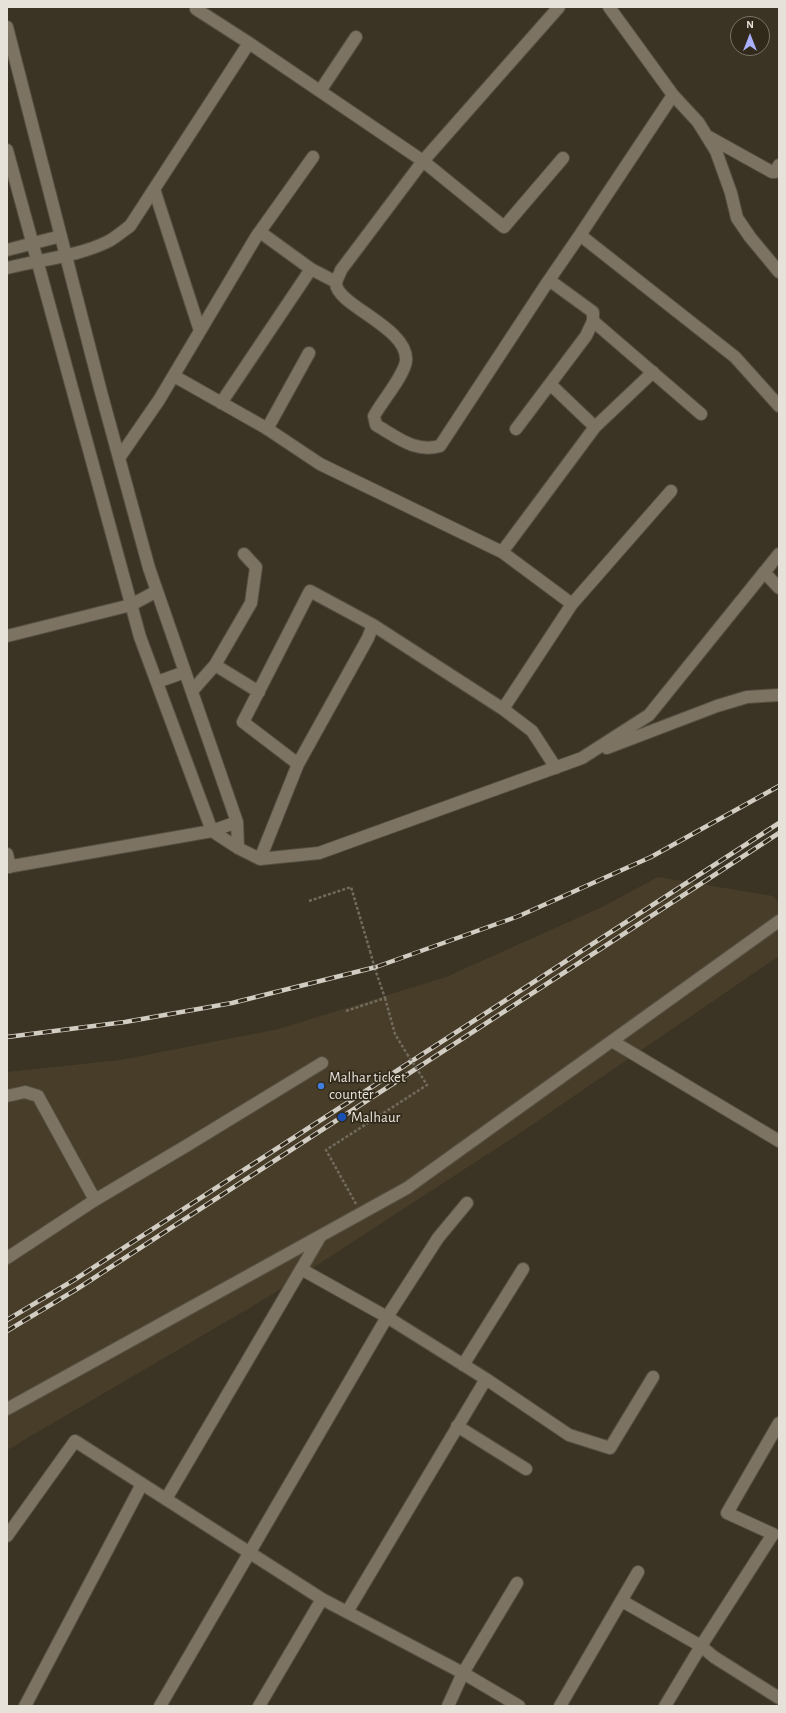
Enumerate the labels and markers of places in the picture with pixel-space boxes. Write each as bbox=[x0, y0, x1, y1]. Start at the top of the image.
place label: Malhar ticket counter bbox=[329, 1068, 406, 1103]
marker: Malhar ticket counter bbox=[316, 1081, 326, 1091]
place label: Malhaur bbox=[351, 1108, 400, 1126]
marker: Malhaur bbox=[336, 1111, 348, 1123]

